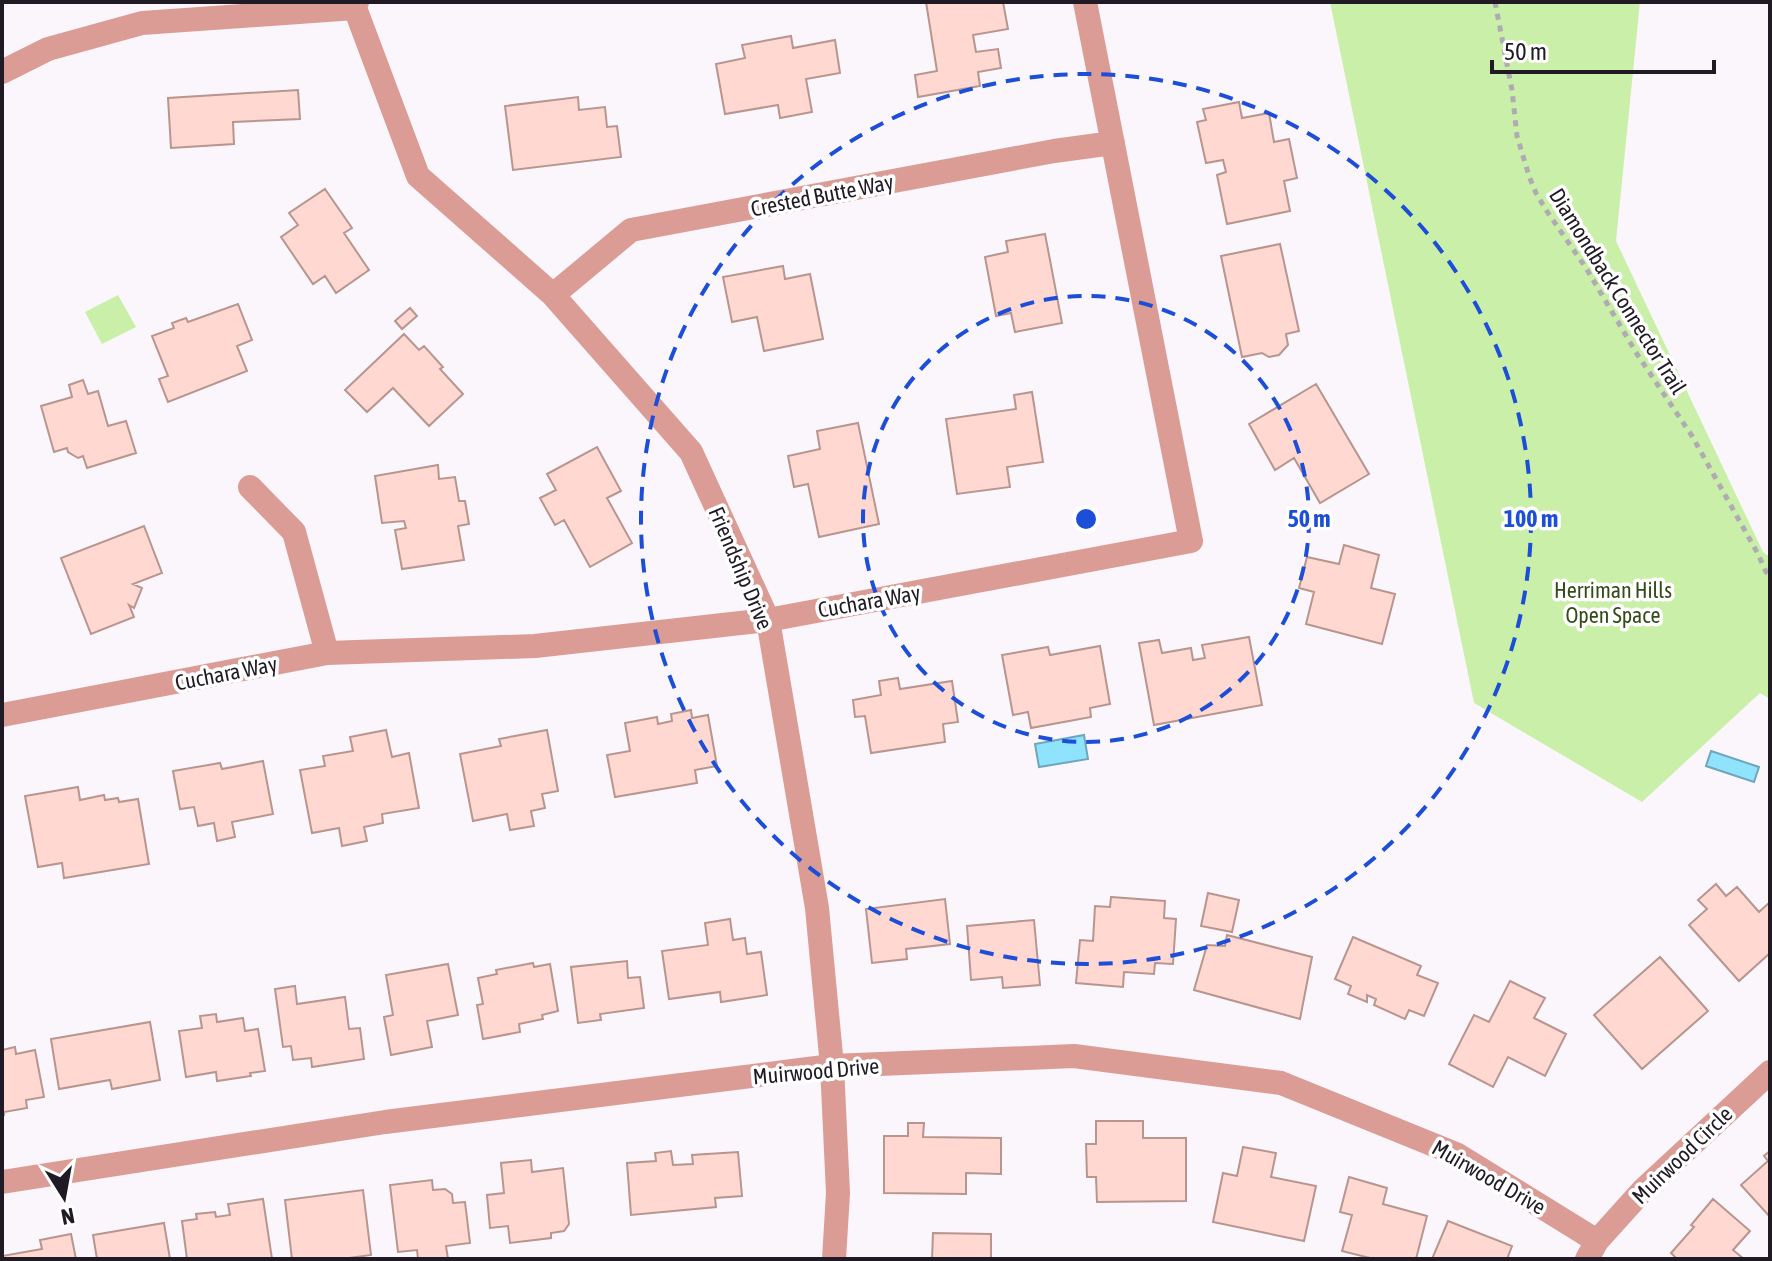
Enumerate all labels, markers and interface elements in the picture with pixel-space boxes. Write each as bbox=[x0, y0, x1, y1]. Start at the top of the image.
scale bar bbox=[1492, 24, 1714, 74]
text: 50 m bbox=[1504, 38, 1547, 65]
street label: Crested Butte Way bbox=[749, 168, 895, 222]
street label: Diamondback Connector Trail bbox=[1544, 183, 1692, 399]
street label: Friendship Drive bbox=[703, 503, 779, 633]
centre of rings bbox=[1072, 505, 1100, 533]
text: 50 m bbox=[1287, 505, 1331, 532]
text: 100 m bbox=[1504, 505, 1558, 532]
park label: Herriman Hills Open Space bbox=[1554, 577, 1672, 628]
street label: Cuchara Way bbox=[816, 579, 922, 623]
street label: Cuchara Way bbox=[173, 650, 279, 696]
street label: Muirwood Drive bbox=[752, 1053, 880, 1089]
street label: Muirwood Circle bbox=[1627, 1101, 1737, 1209]
street label: Muirwood Drive bbox=[1428, 1134, 1550, 1220]
north arrow bbox=[24, 1157, 104, 1237]
text: N bbox=[59, 1203, 77, 1231]

